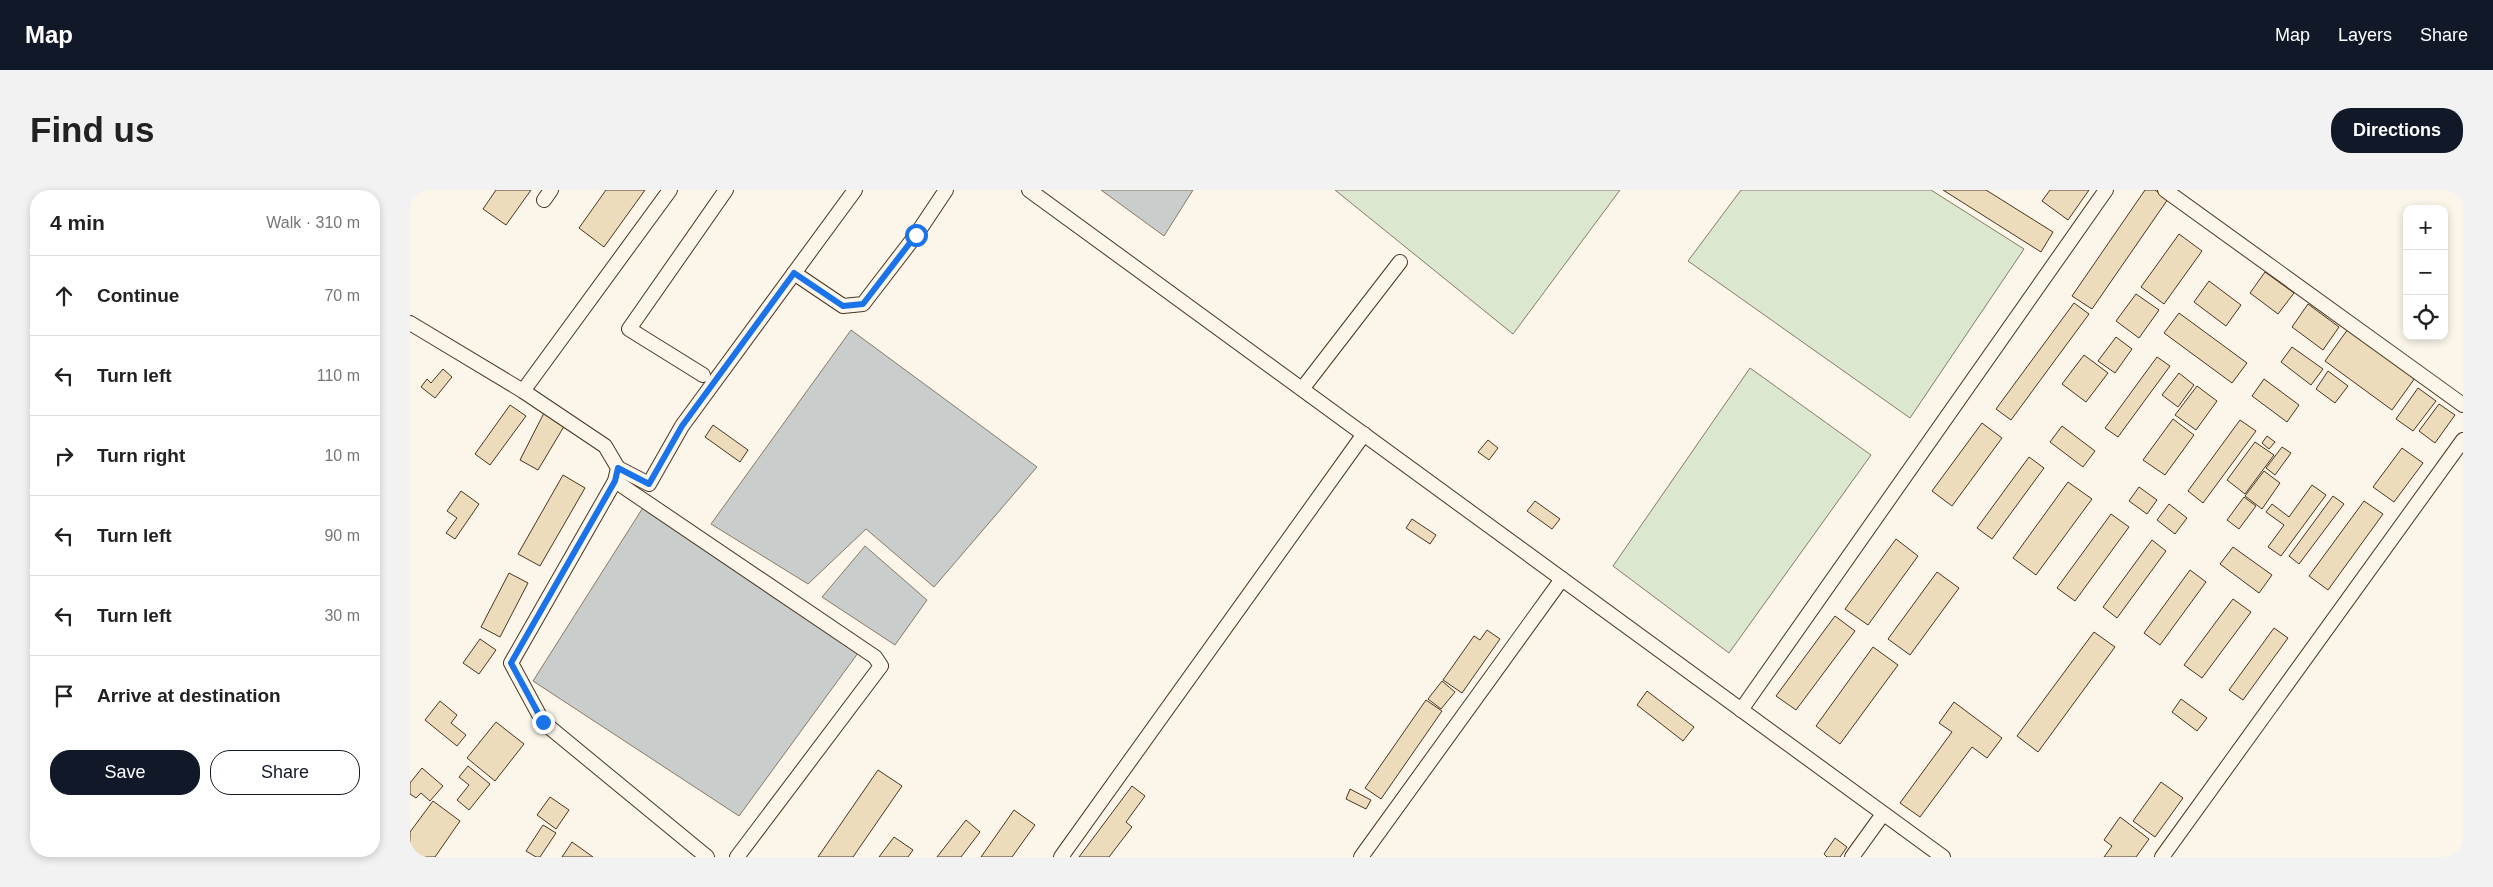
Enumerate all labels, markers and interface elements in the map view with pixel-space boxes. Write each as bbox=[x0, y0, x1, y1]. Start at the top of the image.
text: Map bbox=[25, 21, 73, 48]
text: Map bbox=[2275, 25, 2310, 45]
text: Layers bbox=[2338, 25, 2392, 45]
text: Share bbox=[2420, 25, 2468, 45]
button: Directions bbox=[2331, 108, 2463, 153]
text: Find us bbox=[30, 110, 154, 149]
map controls bbox=[2403, 205, 2448, 340]
button: + bbox=[2403, 205, 2448, 250]
text: 4 min bbox=[50, 211, 105, 234]
text: Walk · 310 m bbox=[266, 214, 360, 231]
route start bbox=[905, 224, 928, 247]
button: − bbox=[2403, 250, 2448, 295]
icon: ahead bbox=[50, 282, 78, 310]
text: Continue bbox=[97, 285, 179, 306]
text: 70 m bbox=[324, 287, 360, 304]
button: locate bbox=[2403, 295, 2448, 340]
icon: left bbox=[50, 362, 78, 390]
text: Turn left bbox=[97, 365, 172, 386]
text: 110 m bbox=[317, 367, 360, 384]
icon: right bbox=[50, 442, 78, 470]
text: Turn right bbox=[97, 445, 185, 466]
text: 10 m bbox=[324, 447, 360, 464]
icon: left bbox=[50, 522, 78, 550]
text: Turn left bbox=[97, 525, 172, 546]
text: 90 m bbox=[324, 527, 360, 544]
icon: left bbox=[50, 602, 78, 630]
text: Turn left bbox=[97, 605, 172, 626]
text: 30 m bbox=[324, 607, 360, 624]
icon: arrive bbox=[50, 682, 78, 710]
text: Arrive at destination bbox=[97, 685, 281, 706]
route end bbox=[532, 711, 555, 734]
button: Save bbox=[50, 750, 200, 795]
button: Share bbox=[210, 750, 360, 795]

